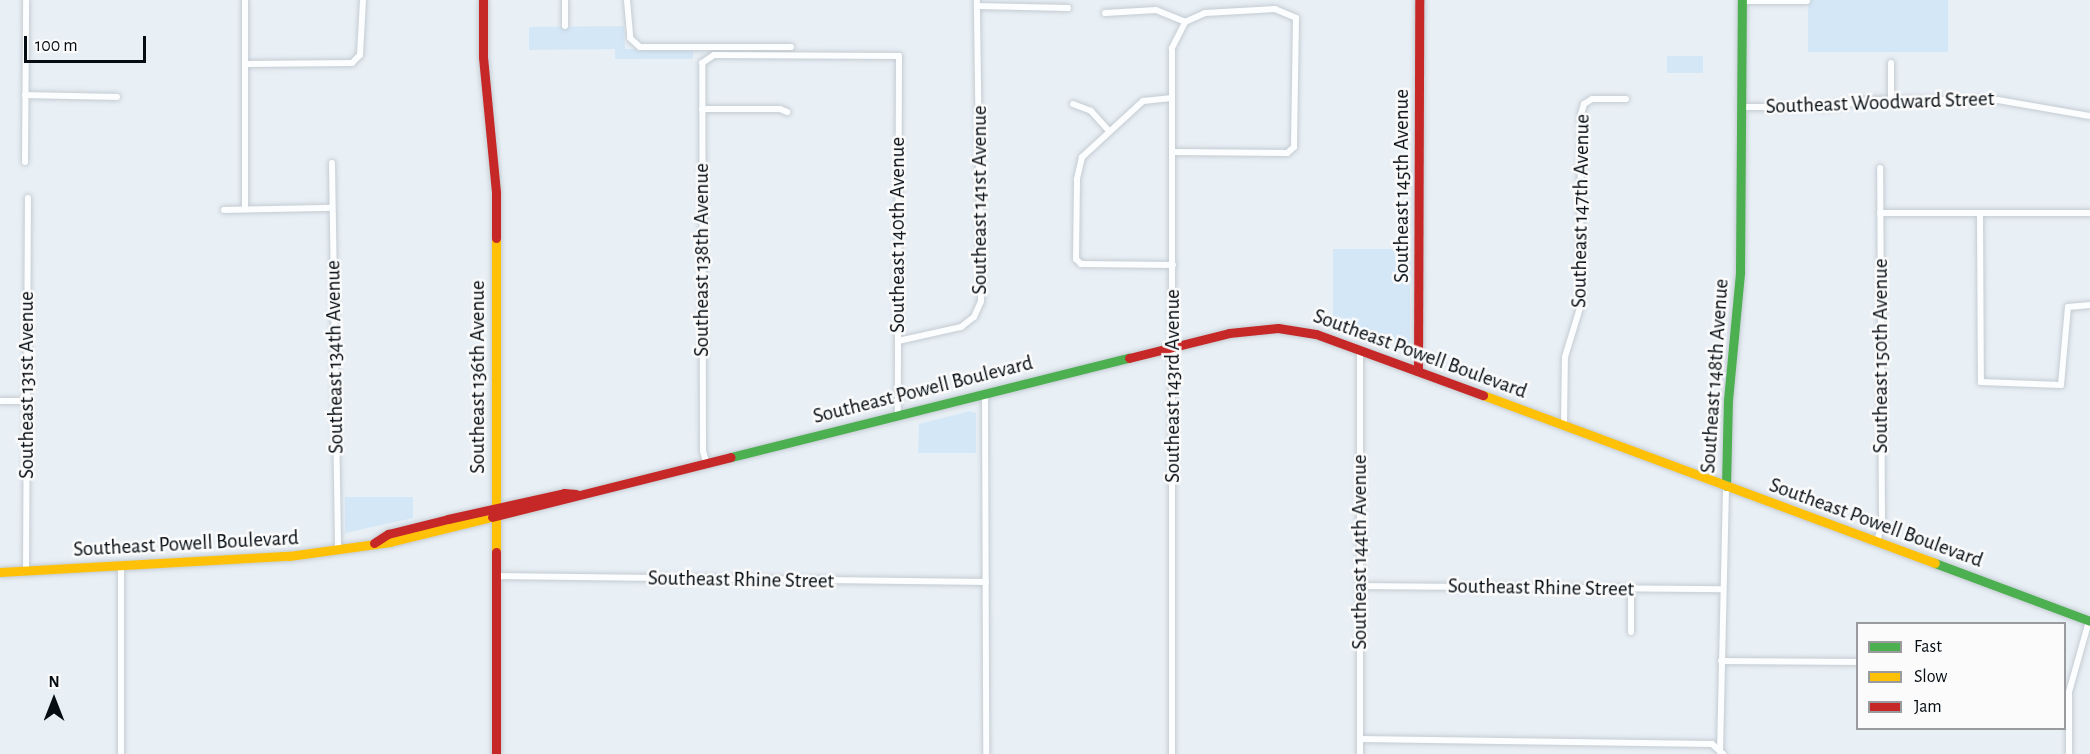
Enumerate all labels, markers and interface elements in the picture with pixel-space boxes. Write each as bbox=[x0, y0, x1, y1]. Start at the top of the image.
scale bar bbox=[27, 24, 148, 62]
text: 100 m bbox=[35, 37, 78, 55]
street label: Southeast Woodward Street bbox=[1765, 86, 1995, 120]
street label: Southeast 145th Avenue bbox=[1389, 89, 1415, 283]
street label: Southeast 141st Avenue bbox=[967, 105, 993, 295]
street label: Southeast 147th Avenue bbox=[1567, 114, 1595, 308]
street label: Southeast 140th Avenue bbox=[885, 137, 911, 333]
street label: Southeast 138th Avenue bbox=[689, 163, 715, 357]
street label: Southeast 150th Avenue bbox=[1868, 259, 1894, 453]
street label: Southeast 134th Avenue bbox=[321, 260, 349, 454]
street label: Southeast 148th Avenue bbox=[1696, 278, 1734, 474]
street label: Southeast 136th Avenue bbox=[465, 280, 491, 474]
street label: Southeast 143rd Avenue bbox=[1160, 289, 1186, 483]
street label: Southeast 131st Avenue bbox=[14, 291, 40, 479]
street label: Southeast Powell Boulevard bbox=[1310, 304, 1530, 404]
street label: Southeast Powell Boulevard bbox=[811, 350, 1035, 430]
street label: Southeast 144th Avenue bbox=[1347, 454, 1373, 650]
street label: Southeast Powell Boulevard bbox=[1766, 473, 1986, 573]
street label: Southeast Powell Boulevard bbox=[73, 526, 299, 562]
street label: Southeast Rhine Street bbox=[648, 566, 834, 594]
street label: Southeast Rhine Street bbox=[1448, 574, 1634, 602]
legend bbox=[1856, 622, 2066, 730]
text: Fast bbox=[1914, 638, 1942, 656]
text: Slow bbox=[1914, 668, 1947, 686]
north arrow bbox=[24, 670, 84, 730]
text: N bbox=[48, 674, 60, 690]
text: Jam bbox=[1914, 698, 1942, 716]

